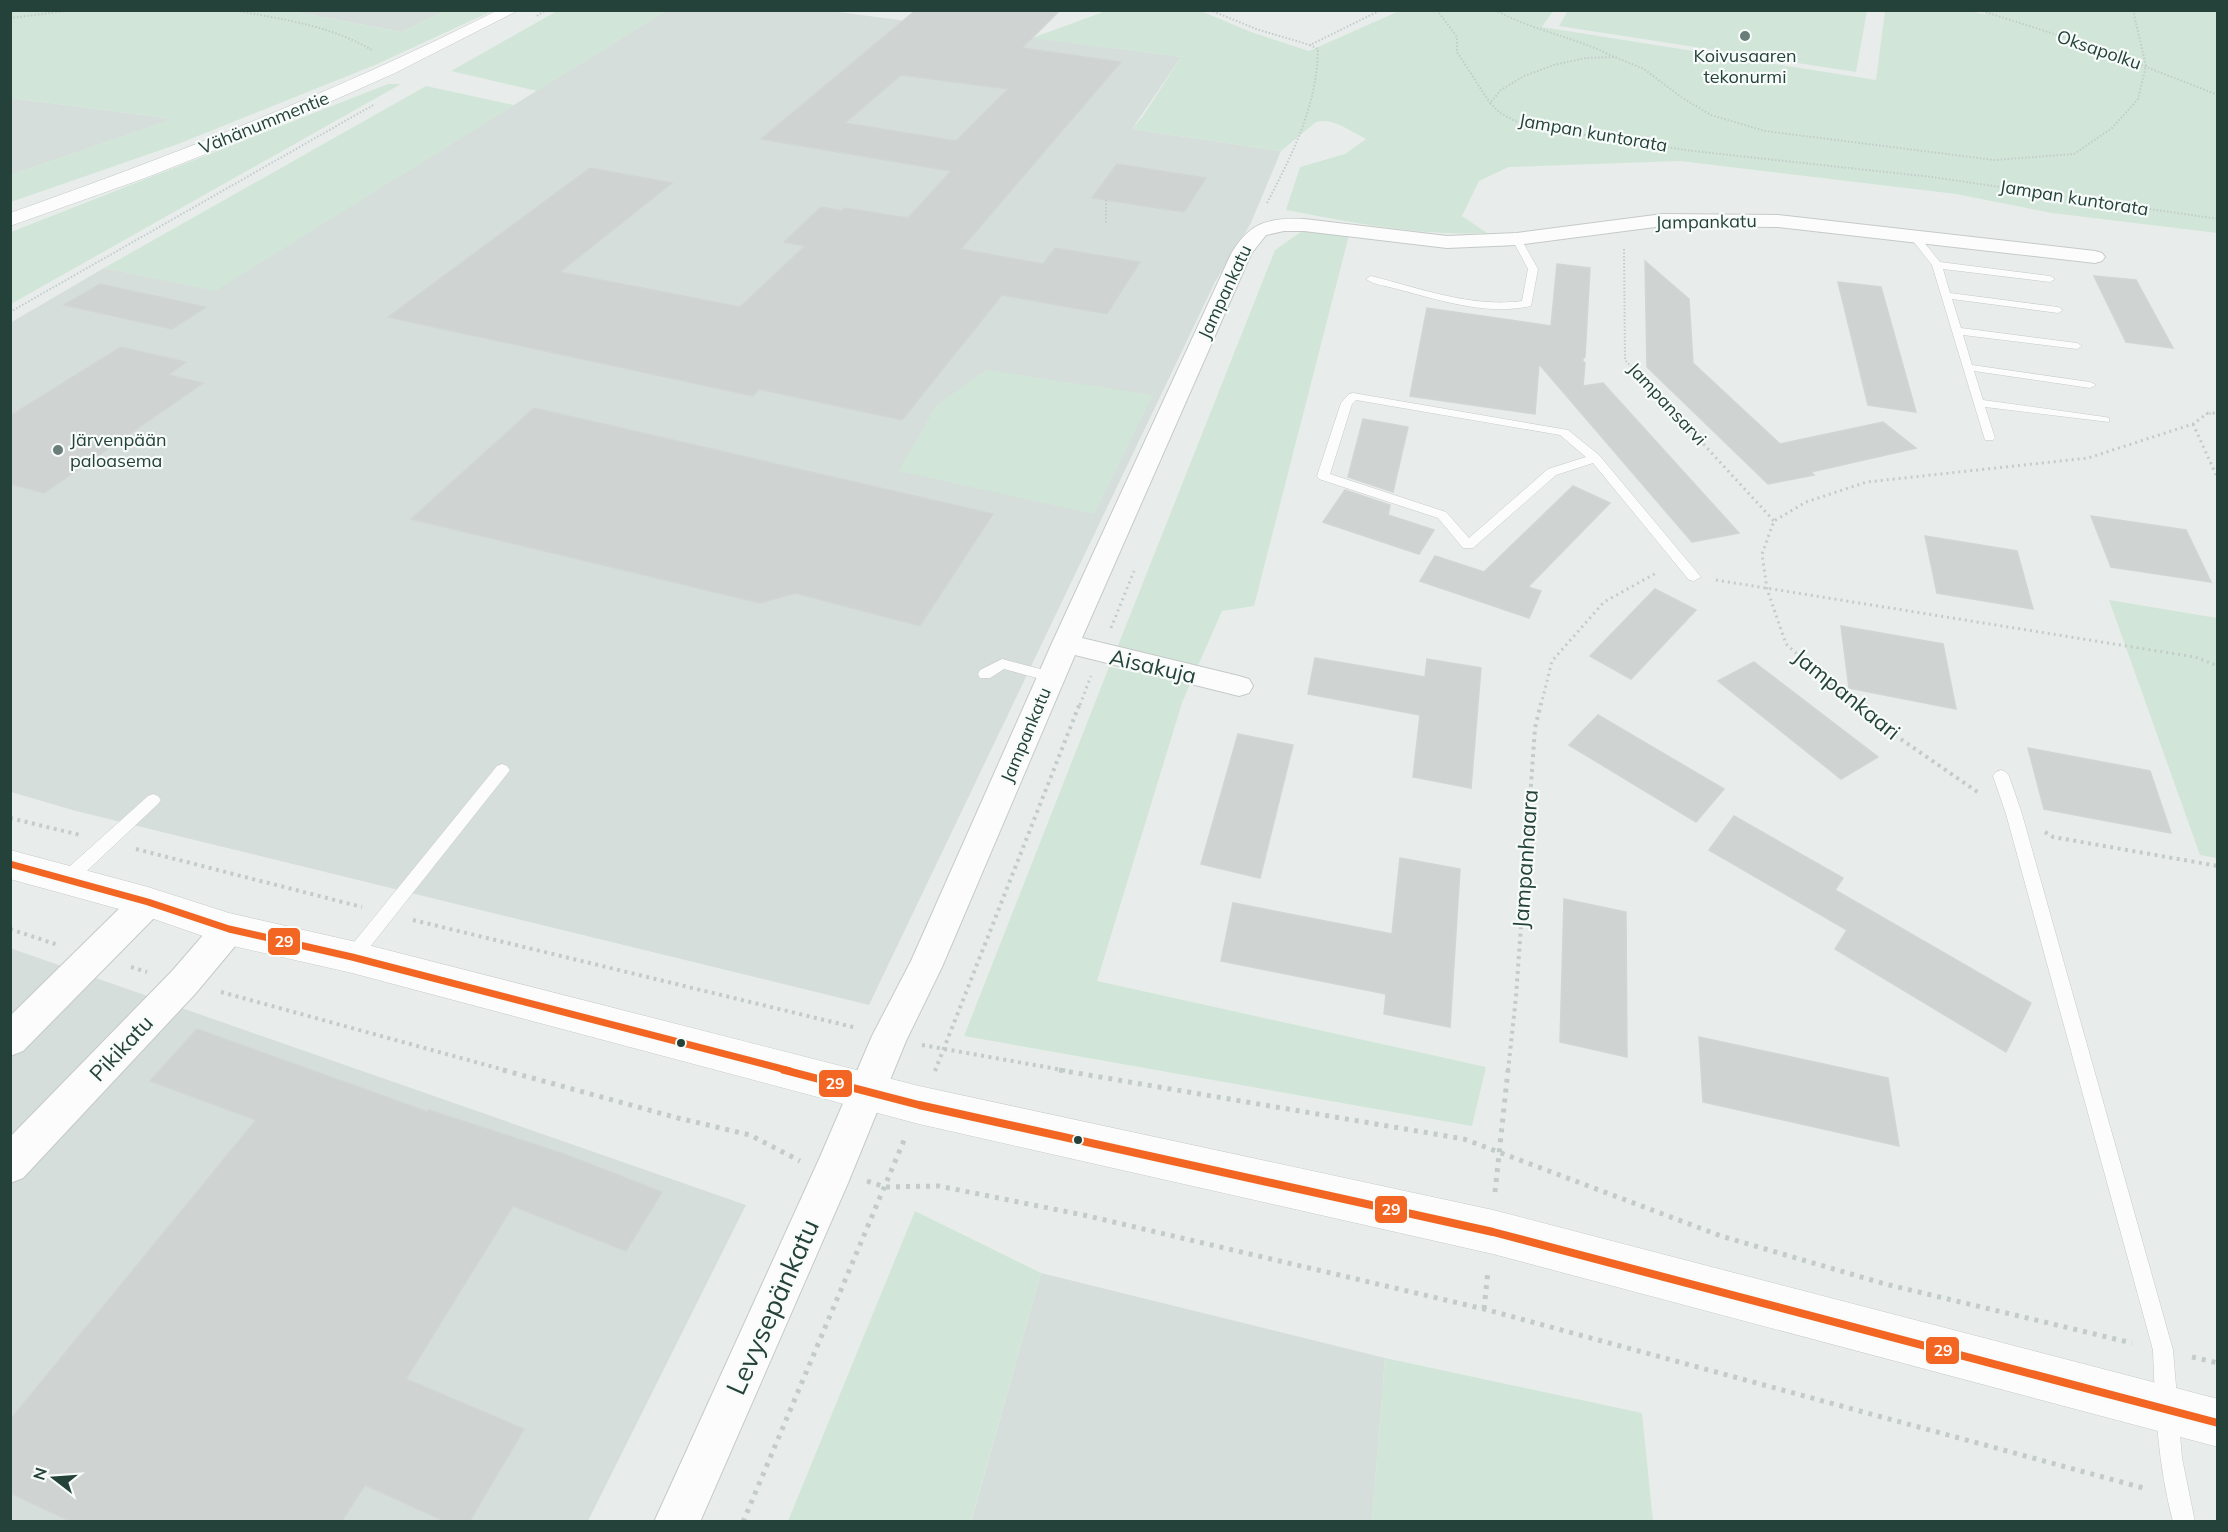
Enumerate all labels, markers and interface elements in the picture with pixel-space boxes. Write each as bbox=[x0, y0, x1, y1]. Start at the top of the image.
street label: Oksapolku bbox=[2054, 24, 2144, 75]
marker: Koivusaaren tekonurmi bbox=[1738, 29, 1752, 43]
place label: Koivusaaren tekonurmi bbox=[1694, 44, 1797, 88]
street label: Vähänummentie bbox=[196, 86, 332, 159]
street label: Jampan kuntorata bbox=[1517, 108, 1669, 157]
street label: Jampan kuntorata bbox=[1998, 174, 2150, 221]
street label: Jampankatu bbox=[1655, 209, 1757, 234]
street label: Jampankatu bbox=[1193, 241, 1256, 343]
street label: Jampansarvi bbox=[1623, 357, 1712, 450]
place label: Järvenpään paloasema bbox=[70, 428, 167, 472]
marker: Järvenpään paloasema bbox=[51, 443, 65, 457]
street label: Aisakuja bbox=[1107, 642, 1199, 690]
street label: Jampankaari bbox=[1788, 642, 1906, 746]
street label: Jampankatu bbox=[995, 684, 1056, 786]
street label: Jampanhaara bbox=[1506, 788, 1544, 930]
line badge: 29 bbox=[267, 927, 301, 956]
text: 29 bbox=[274, 931, 294, 951]
street label: Pikikatu bbox=[83, 1009, 159, 1087]
unlabelled marker bbox=[675, 1037, 687, 1049]
line badge: 29 bbox=[818, 1069, 853, 1098]
text: 29 bbox=[825, 1073, 845, 1093]
unlabelled marker bbox=[1072, 1134, 1084, 1146]
line badge: 29 bbox=[1374, 1195, 1408, 1224]
text: 29 bbox=[1381, 1199, 1401, 1219]
street label: Levysepänkatu bbox=[718, 1213, 826, 1400]
line badge: 29 bbox=[1925, 1336, 1960, 1365]
text: 29 bbox=[1933, 1340, 1953, 1360]
north arrow bbox=[24, 1448, 84, 1508]
text: N bbox=[28, 1465, 51, 1482]

